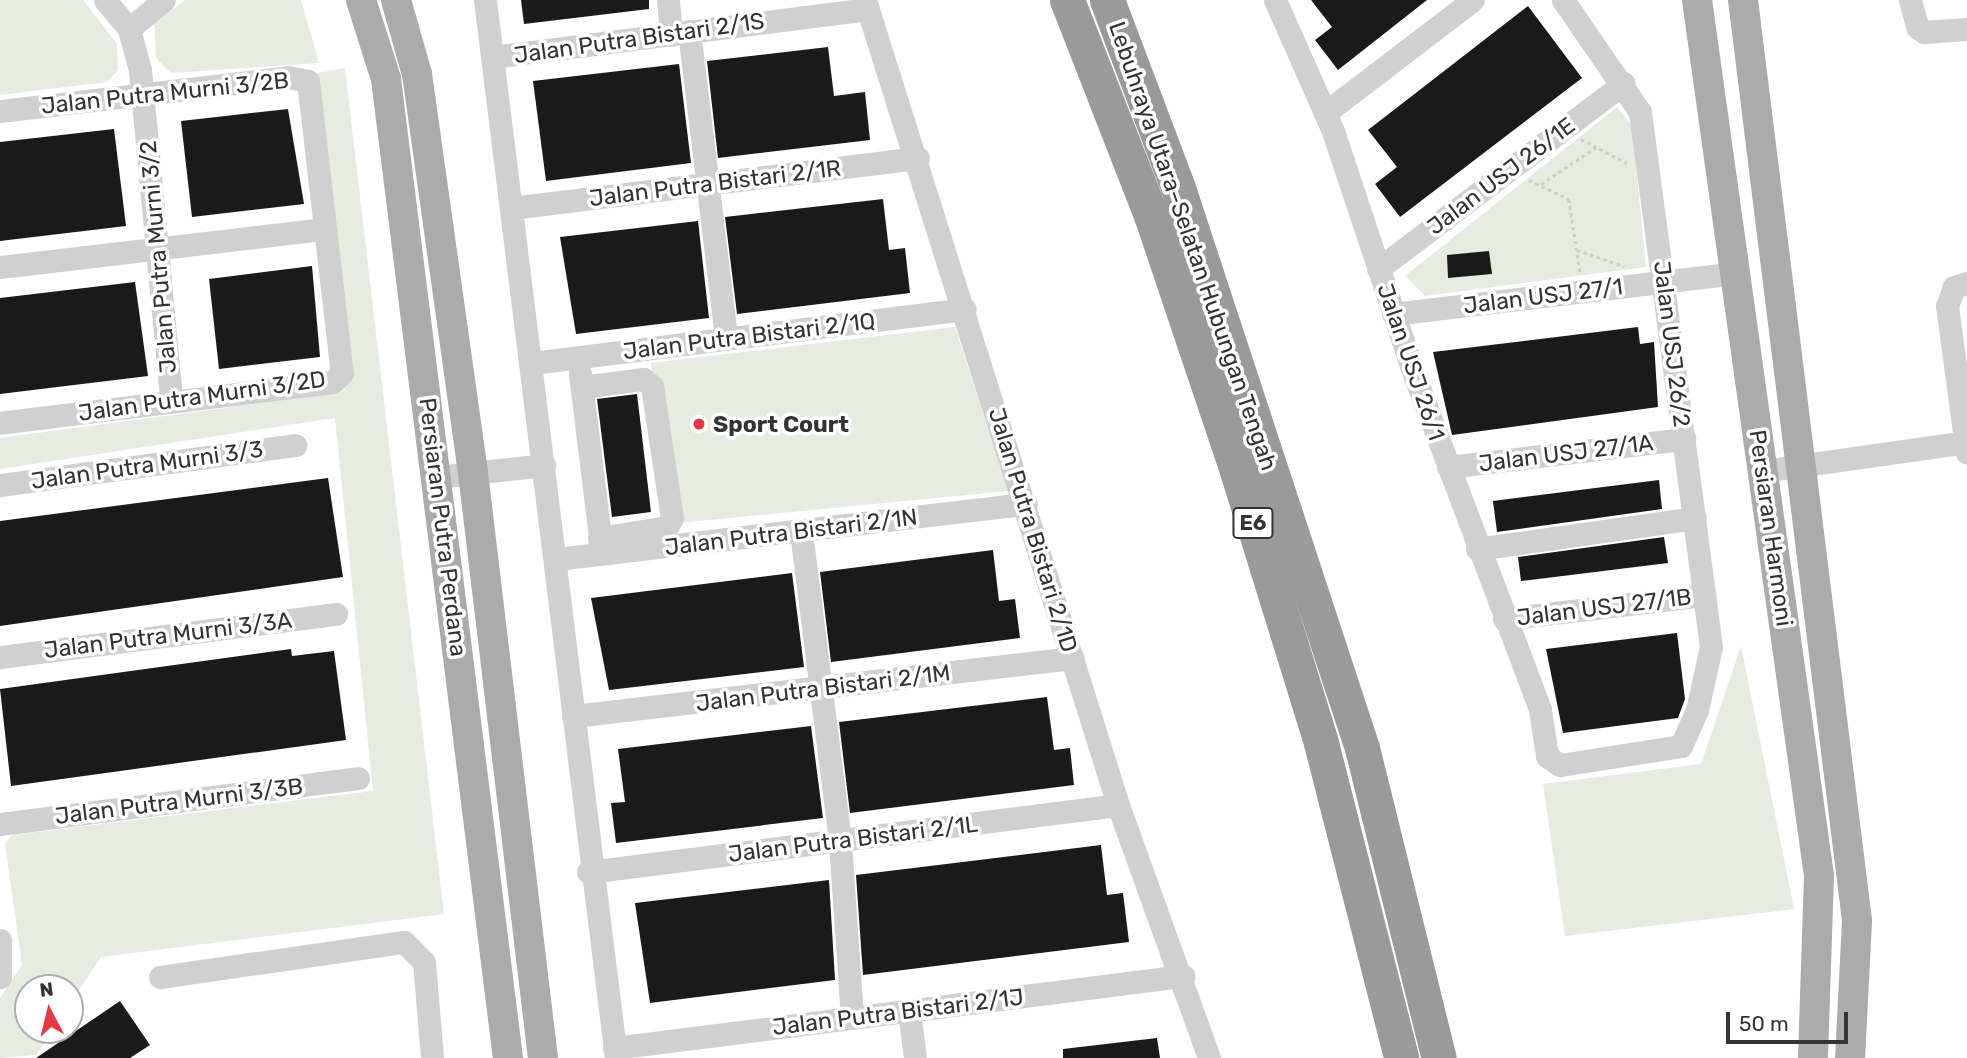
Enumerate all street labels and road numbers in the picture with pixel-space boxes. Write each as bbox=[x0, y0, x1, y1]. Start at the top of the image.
street label: Jalan Putra Bistari 2/1S bbox=[512, 7, 766, 69]
street label: Lebuhraya Utara–Selatan Hubungan Tengah bbox=[1103, 18, 1283, 474]
street label: Jalan Putra Murni 3/2B bbox=[40, 66, 290, 120]
street label: Jalan USJ 26/1E bbox=[1422, 111, 1580, 241]
street label: Jalan Putra Murni 3/2 bbox=[134, 139, 182, 375]
street label: Jalan Putra Bistari 2/1R bbox=[588, 154, 842, 212]
street label: Jalan USJ 26/2 bbox=[1648, 259, 1696, 429]
street label: Jalan USJ 27/1 bbox=[1462, 273, 1624, 319]
street label: Jalan USJ 26/1 bbox=[1371, 280, 1451, 444]
street label: Jalan Putra Bistari 2/1Q bbox=[621, 307, 877, 365]
street label: Jalan Putra Murni 3/2D bbox=[77, 365, 327, 427]
street label: Persiaran Putra Perdana bbox=[413, 396, 473, 658]
street label: Jalan Putra Bistari 2/1D bbox=[983, 405, 1083, 655]
street label: Persiaran Harmoni bbox=[1744, 428, 1798, 628]
street label: Jalan USJ 27/1A bbox=[1477, 429, 1655, 477]
street label: Jalan Putra Murni 3/3 bbox=[29, 435, 265, 495]
street label: Jalan Putra Bistari 2/1N bbox=[663, 503, 919, 561]
road number: E6 bbox=[1232, 505, 1274, 540]
street label: Jalan USJ 27/1B bbox=[1515, 583, 1693, 631]
street label: Jalan Putra Murni 3/3A bbox=[42, 606, 294, 664]
street label: Jalan Putra Bistari 2/1M bbox=[694, 659, 952, 717]
street label: Jalan Putra Murni 3/3B bbox=[53, 772, 305, 830]
street label: Jalan Putra Bistari 2/1L bbox=[727, 810, 979, 868]
street label: Jalan Putra Bistari 2/1J bbox=[771, 983, 1025, 1041]

